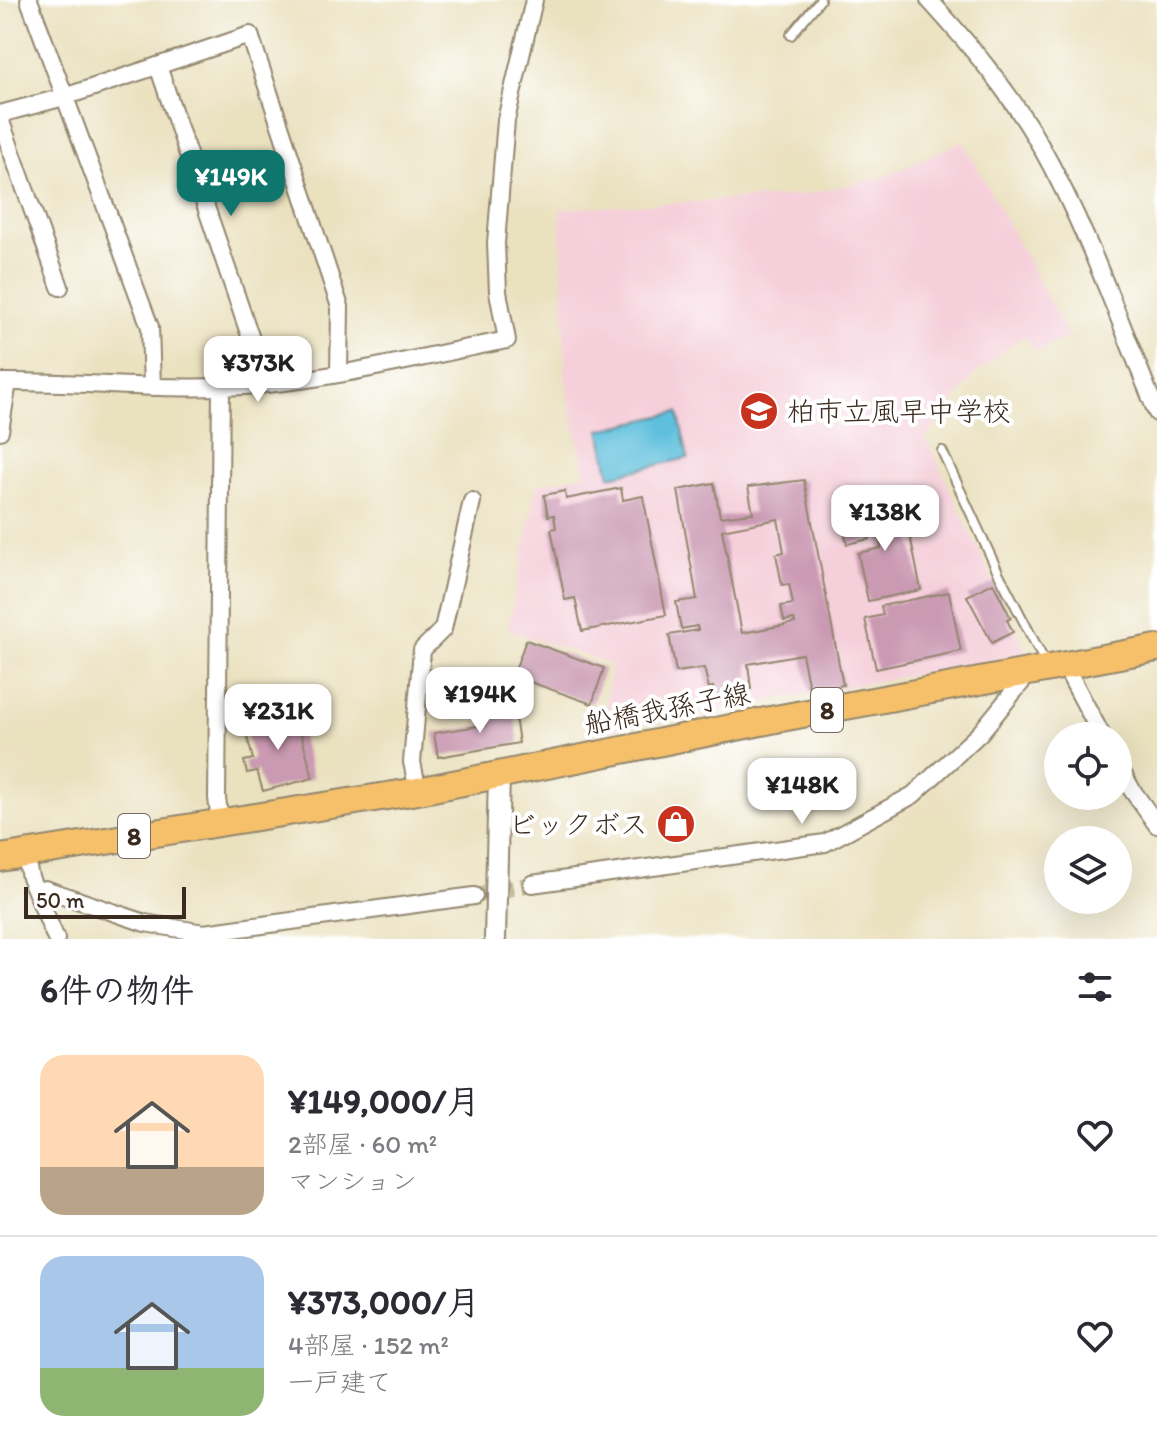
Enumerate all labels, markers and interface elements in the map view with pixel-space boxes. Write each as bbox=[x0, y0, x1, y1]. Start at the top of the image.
pin: ¥149K bbox=[175, 150, 287, 218]
text: ¥149K bbox=[195, 160, 267, 192]
pin: ¥373K bbox=[202, 336, 314, 404]
text: ¥373K bbox=[222, 346, 294, 378]
school or university icon: 柏市立風早中学校 bbox=[738, 390, 780, 432]
place label: 柏市立風早中学校 bbox=[787, 394, 1011, 428]
pin: ¥138K bbox=[829, 485, 941, 553]
text: ¥138K bbox=[849, 495, 921, 527]
pin: ¥194K bbox=[424, 667, 536, 735]
street label: 船橋我孫子線 bbox=[581, 675, 753, 741]
text: ¥194K bbox=[444, 677, 516, 709]
pin: ¥231K bbox=[222, 684, 334, 752]
road number: 8 bbox=[811, 688, 843, 732]
text: ¥231K bbox=[242, 694, 314, 726]
map controls bbox=[1044, 722, 1132, 914]
button: locate bbox=[1044, 722, 1132, 810]
pin: ¥148K bbox=[746, 758, 858, 826]
text: ¥148K bbox=[765, 768, 839, 800]
shop icon: ビックボス bbox=[655, 803, 697, 845]
place label: ビックボス bbox=[508, 807, 648, 841]
road number: 8 bbox=[118, 814, 150, 858]
button: layers bbox=[1044, 826, 1132, 914]
scale bar bbox=[24, 883, 186, 919]
text: 50 m bbox=[36, 887, 85, 914]
icon: filters bbox=[1073, 965, 1117, 1009]
text: 6件の物件 bbox=[40, 970, 194, 1011]
text: ¥149,000/月 bbox=[288, 1081, 480, 1122]
icon: home bbox=[104, 1087, 200, 1183]
icon: heart bbox=[1073, 1113, 1117, 1157]
text: 2部屋 · 60 m² bbox=[288, 1128, 437, 1160]
text: マンション bbox=[288, 1165, 417, 1197]
text: ¥373,000/月 bbox=[288, 1282, 480, 1323]
icon: home bbox=[104, 1288, 200, 1384]
icon: heart bbox=[1073, 1314, 1117, 1358]
text: 4部屋 · 152 m² bbox=[288, 1329, 449, 1361]
text: 一戸建て bbox=[288, 1366, 392, 1398]

